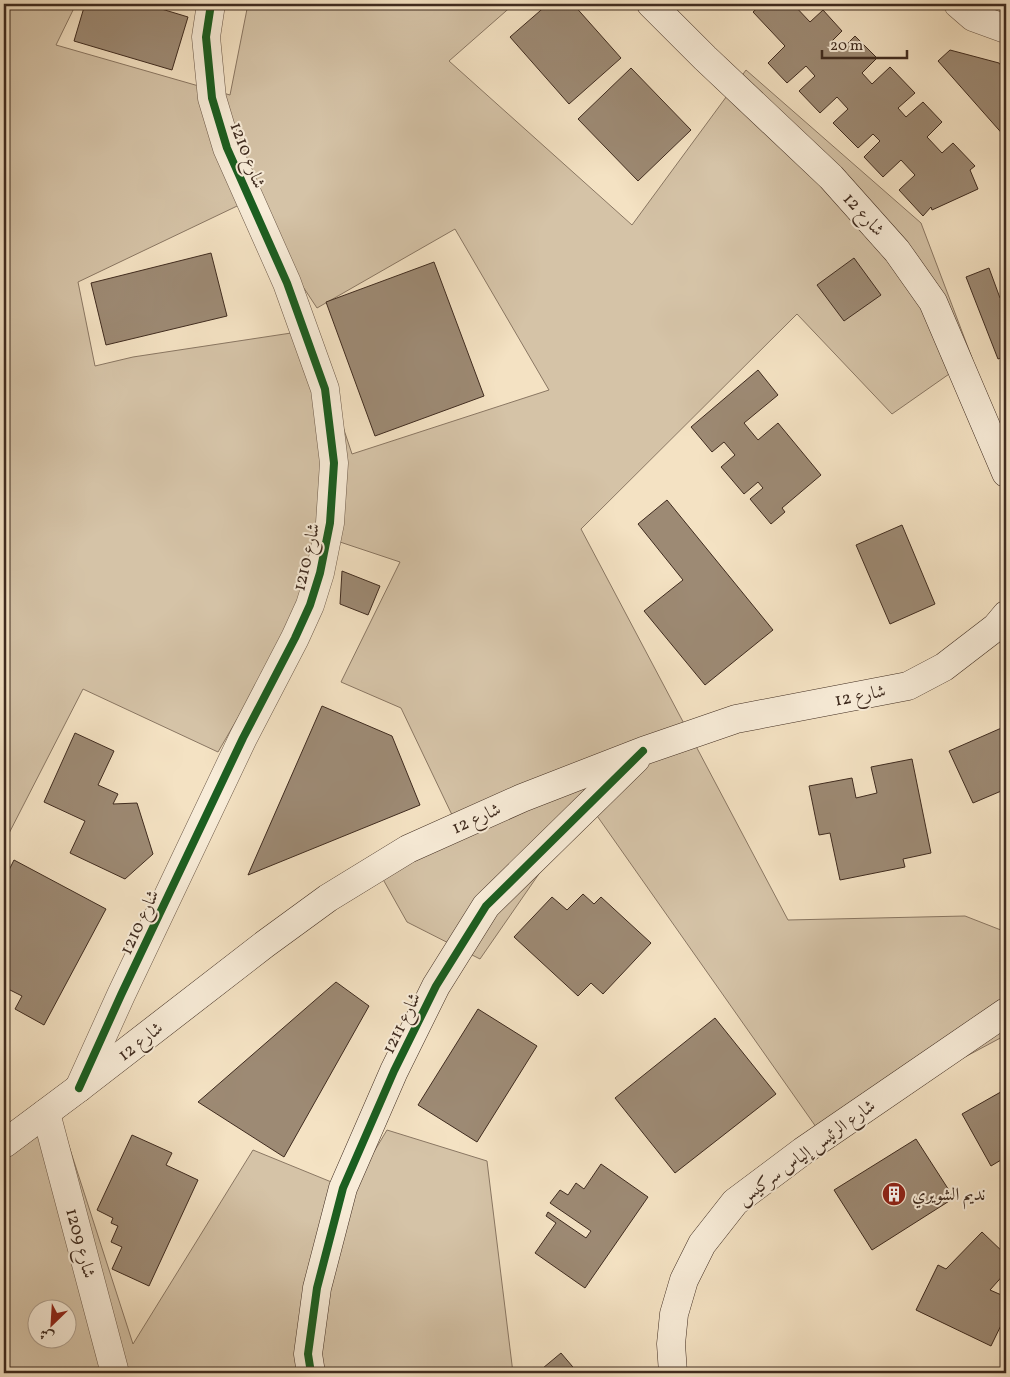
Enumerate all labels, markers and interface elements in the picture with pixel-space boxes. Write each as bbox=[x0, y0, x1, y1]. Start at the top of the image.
scale bar bbox=[822, 28, 908, 60]
text: 20 m bbox=[830, 36, 863, 57]
street label: شارع 1210 bbox=[222, 119, 271, 193]
street label: شارع 12 bbox=[836, 187, 889, 243]
street label: شارع 1210 bbox=[287, 521, 328, 594]
street label: شارع 12 bbox=[833, 679, 888, 715]
street label: شارع 12 bbox=[448, 797, 506, 842]
street label: شارع 1210 bbox=[114, 886, 167, 960]
street label: شارع 1211 bbox=[377, 989, 429, 1059]
street label: شارع 12 bbox=[113, 1016, 170, 1069]
street label: شارع الرئيس إلياس سركيس bbox=[732, 1094, 882, 1213]
building icon: نديم الشويري bbox=[881, 1181, 907, 1207]
place label: نديم الشويري bbox=[912, 1183, 985, 1210]
street label: شارع 1209 bbox=[57, 1206, 101, 1281]
north arrow bbox=[28, 1300, 78, 1350]
text: ش bbox=[37, 1323, 57, 1346]

